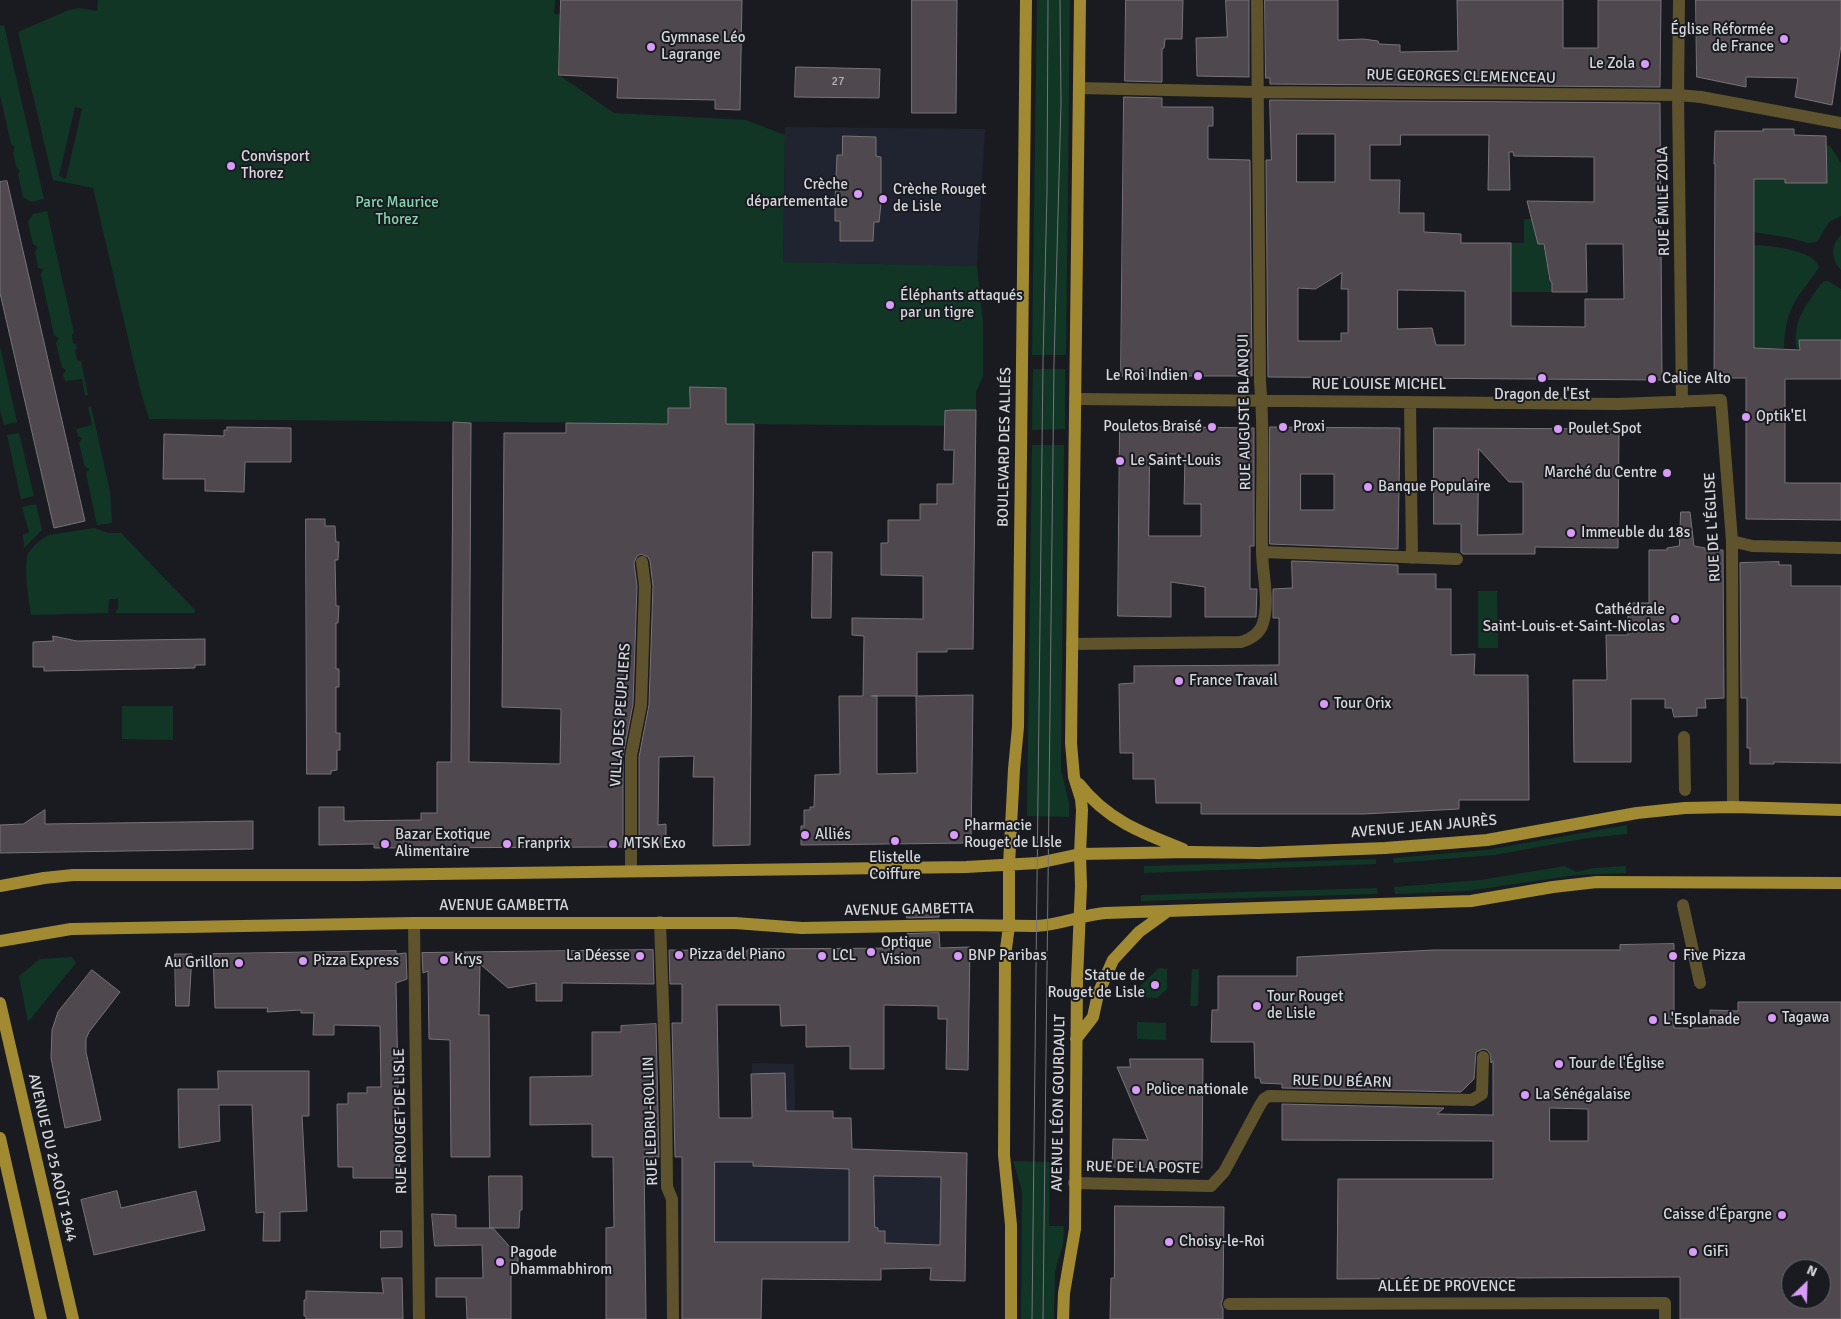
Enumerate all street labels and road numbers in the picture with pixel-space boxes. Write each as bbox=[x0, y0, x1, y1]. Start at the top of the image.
street label: RUE GEORGES CLEMENCEAU bbox=[1366, 66, 1556, 88]
street label: RUE ÉMILE ZOLA bbox=[1654, 146, 1674, 256]
street label: RUE AUGUSTE BLANQUI bbox=[1235, 334, 1255, 490]
street label: BOULEVARD DES ALLIÉS bbox=[995, 367, 1015, 527]
street label: RUE LOUISE MICHEL bbox=[1312, 376, 1446, 394]
street label: RUE DE L'ÉGLISE bbox=[1701, 472, 1725, 582]
street label: VILLA DES PEUPLIERS bbox=[607, 642, 635, 788]
street label: AVENUE JEAN JAURÈS bbox=[1350, 812, 1498, 842]
street label: AVENUE GAMBETTA bbox=[439, 897, 569, 915]
street label: AVENUE GAMBETTA bbox=[844, 900, 974, 920]
street label: AVENUE LÉON GOURDAULT bbox=[1048, 1014, 1070, 1192]
street label: RUE ROUGET DE LISLE bbox=[391, 1048, 411, 1194]
street label: RUE LEDRU-ROLLIN bbox=[640, 1056, 662, 1186]
street label: AVENUE DU 25 AOÛT 1944 bbox=[24, 1072, 80, 1244]
street label: RUE DU BÉARN bbox=[1292, 1072, 1392, 1092]
street label: RUE DE LA POSTE bbox=[1086, 1158, 1200, 1178]
street label: ALLÉE DE PROVENCE bbox=[1378, 1278, 1516, 1296]

